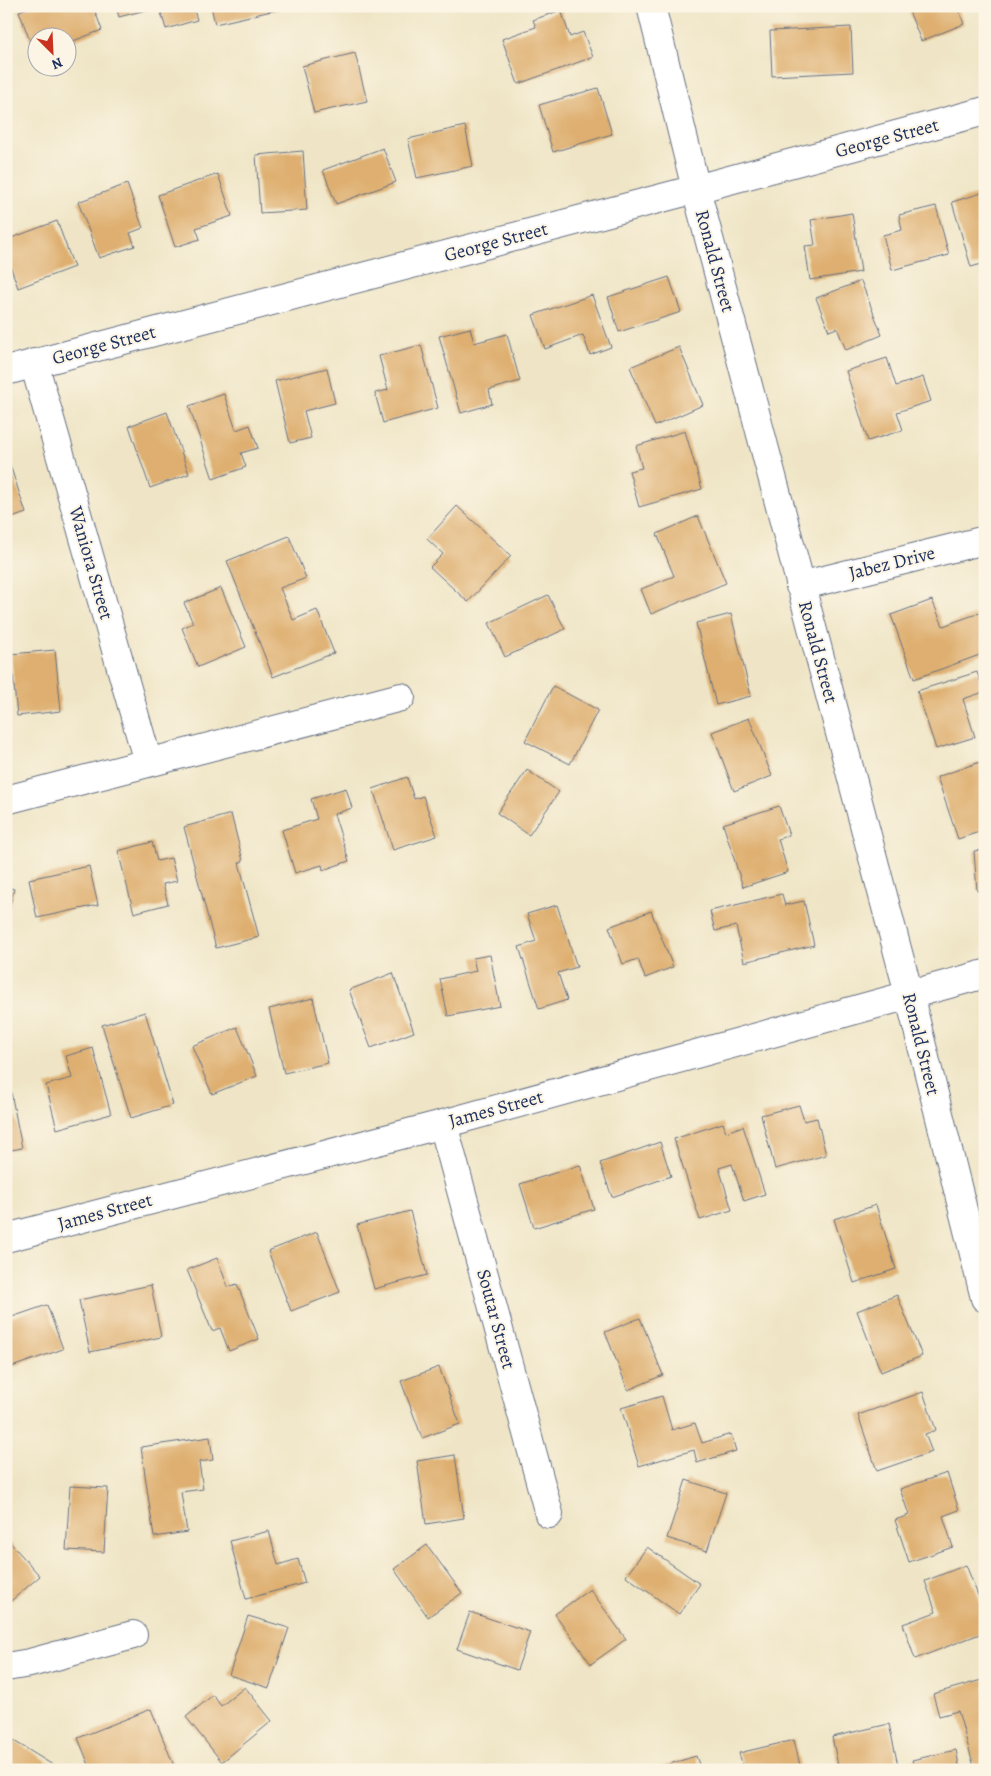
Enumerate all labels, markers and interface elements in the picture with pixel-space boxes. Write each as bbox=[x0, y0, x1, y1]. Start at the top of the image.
north arrow bbox=[28, 28, 78, 78]
text: N bbox=[49, 53, 66, 74]
street label: George Street bbox=[832, 112, 942, 164]
street label: Ronald Street bbox=[689, 207, 741, 315]
street label: George Street bbox=[441, 216, 551, 268]
street label: George Street bbox=[49, 319, 159, 371]
street label: Waniora Street bbox=[62, 502, 120, 623]
street label: Jabez Drive bbox=[846, 540, 938, 586]
street label: Ronald Street bbox=[792, 598, 844, 706]
street label: Ronald Street bbox=[896, 990, 946, 1098]
street label: James Street bbox=[446, 1084, 546, 1134]
street label: James Street bbox=[55, 1187, 155, 1237]
street label: Soutar Street bbox=[470, 1266, 522, 1372]

